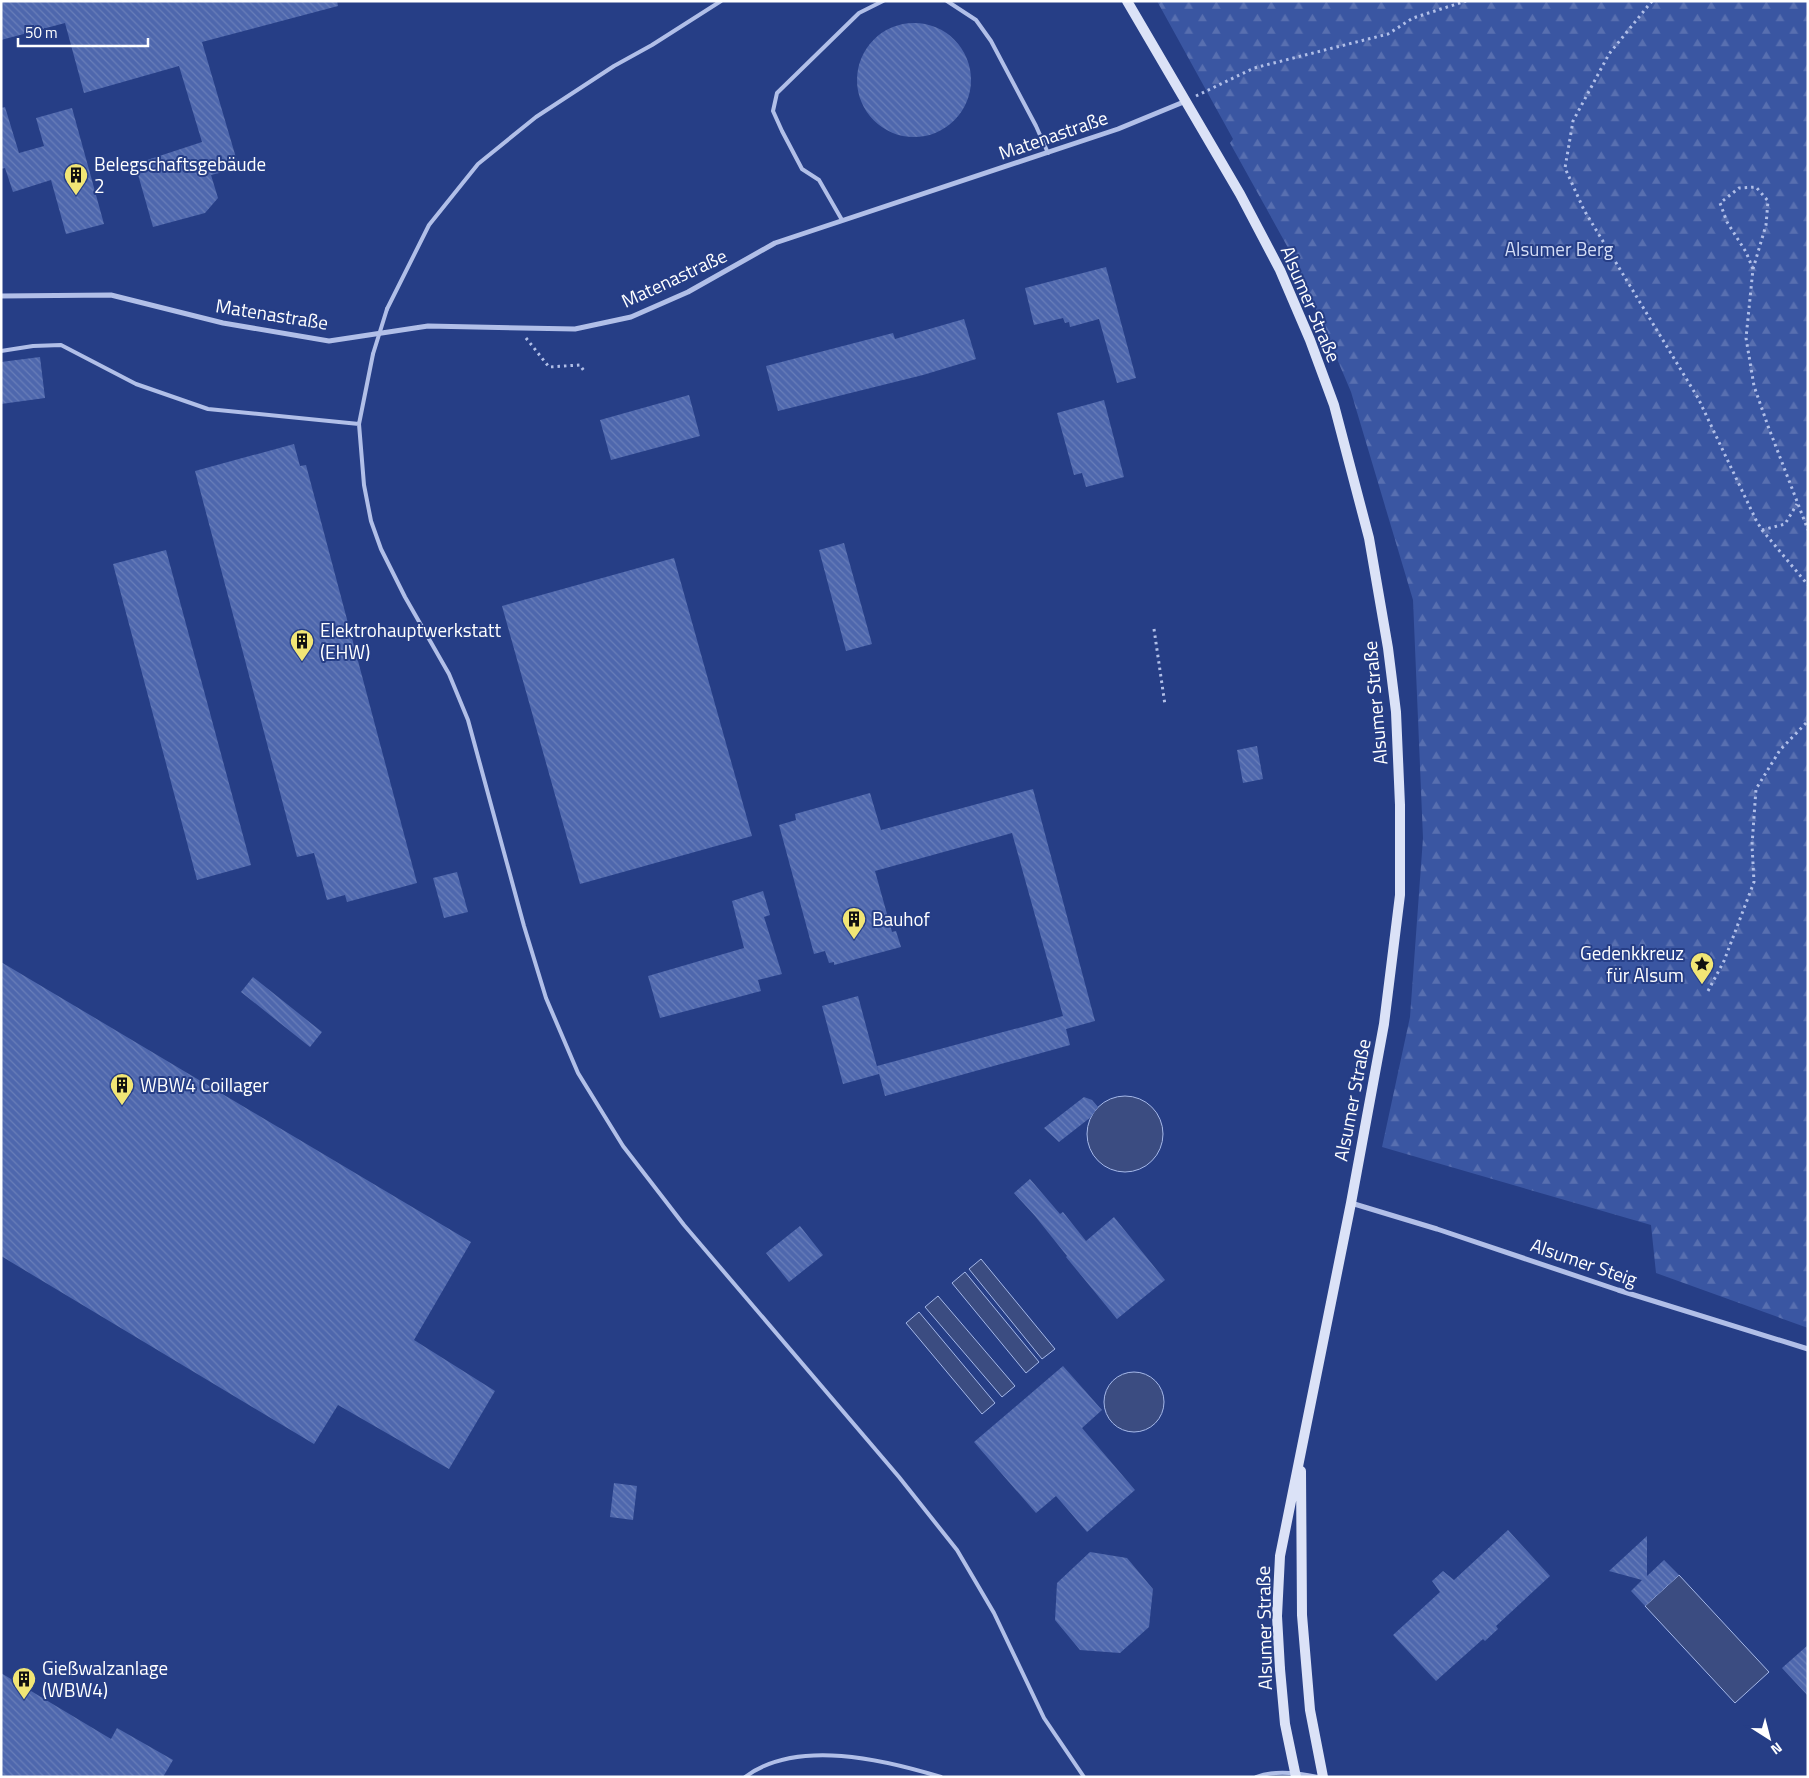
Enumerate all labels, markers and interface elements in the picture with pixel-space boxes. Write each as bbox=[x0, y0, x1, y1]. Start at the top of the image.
scale bar bbox=[18, 15, 148, 47]
text: 50 m bbox=[25, 21, 58, 44]
street label: Matenastraße bbox=[994, 102, 1111, 167]
place label: Belegschaftsgebäude 2 bbox=[94, 149, 266, 200]
building icon: Belegschaftsgebäude 2 bbox=[63, 162, 89, 196]
park label: Alsumer Berg bbox=[1505, 234, 1613, 263]
street label: Matenastraße bbox=[616, 240, 731, 315]
street label: Alsumer Straße bbox=[1274, 241, 1349, 367]
street label: Matenastraße bbox=[214, 290, 330, 337]
place label: Elektrohauptwerkstatt (EHW) bbox=[320, 615, 501, 666]
building icon: Elektrohauptwerkstatt (EHW) bbox=[289, 628, 315, 662]
street label: Alsumer Straße bbox=[1355, 640, 1394, 766]
place label: Bauhof bbox=[872, 904, 931, 933]
building icon: Bauhof bbox=[841, 906, 867, 940]
place label: Gedenkkreuz für Alsum bbox=[1580, 938, 1684, 989]
place icon: Gedenkkreuz für Alsum bbox=[1689, 951, 1715, 985]
street label: Alsumer Straße bbox=[1325, 1036, 1378, 1164]
place label: WBW4 Coillager bbox=[140, 1070, 269, 1099]
building icon: WBW4 Coillager bbox=[109, 1072, 135, 1106]
street label: Alsumer Steig bbox=[1527, 1230, 1642, 1293]
street label: Alsumer Straße bbox=[1248, 1566, 1279, 1690]
place label: Gießwalzanlage (WBW4) bbox=[42, 1653, 168, 1704]
building icon: Gießwalzanlage (WBW4) bbox=[11, 1666, 37, 1700]
north arrow bbox=[1744, 1713, 1794, 1763]
text: N bbox=[1767, 1738, 1787, 1760]

